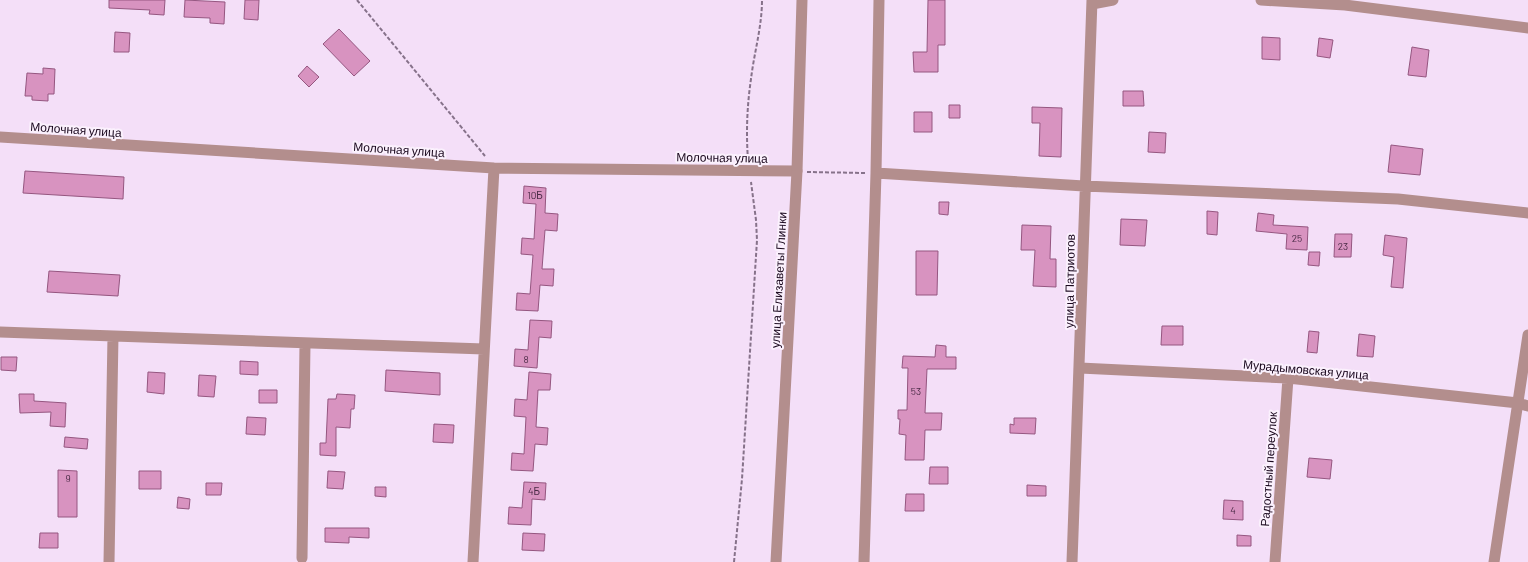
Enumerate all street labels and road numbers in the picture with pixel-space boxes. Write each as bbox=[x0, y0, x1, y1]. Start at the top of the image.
street label: Молочная улица bbox=[30, 119, 122, 140]
street label: Молочная улица bbox=[353, 139, 445, 160]
street label: Молочная улица bbox=[676, 149, 768, 166]
street label: улица Елизаветы Глинки bbox=[767, 212, 790, 349]
street label: улица Патриотов bbox=[1061, 234, 1078, 328]
street label: Мурадымовская улица bbox=[1242, 357, 1370, 382]
street label: Радостный переулок bbox=[1257, 410, 1280, 527]

